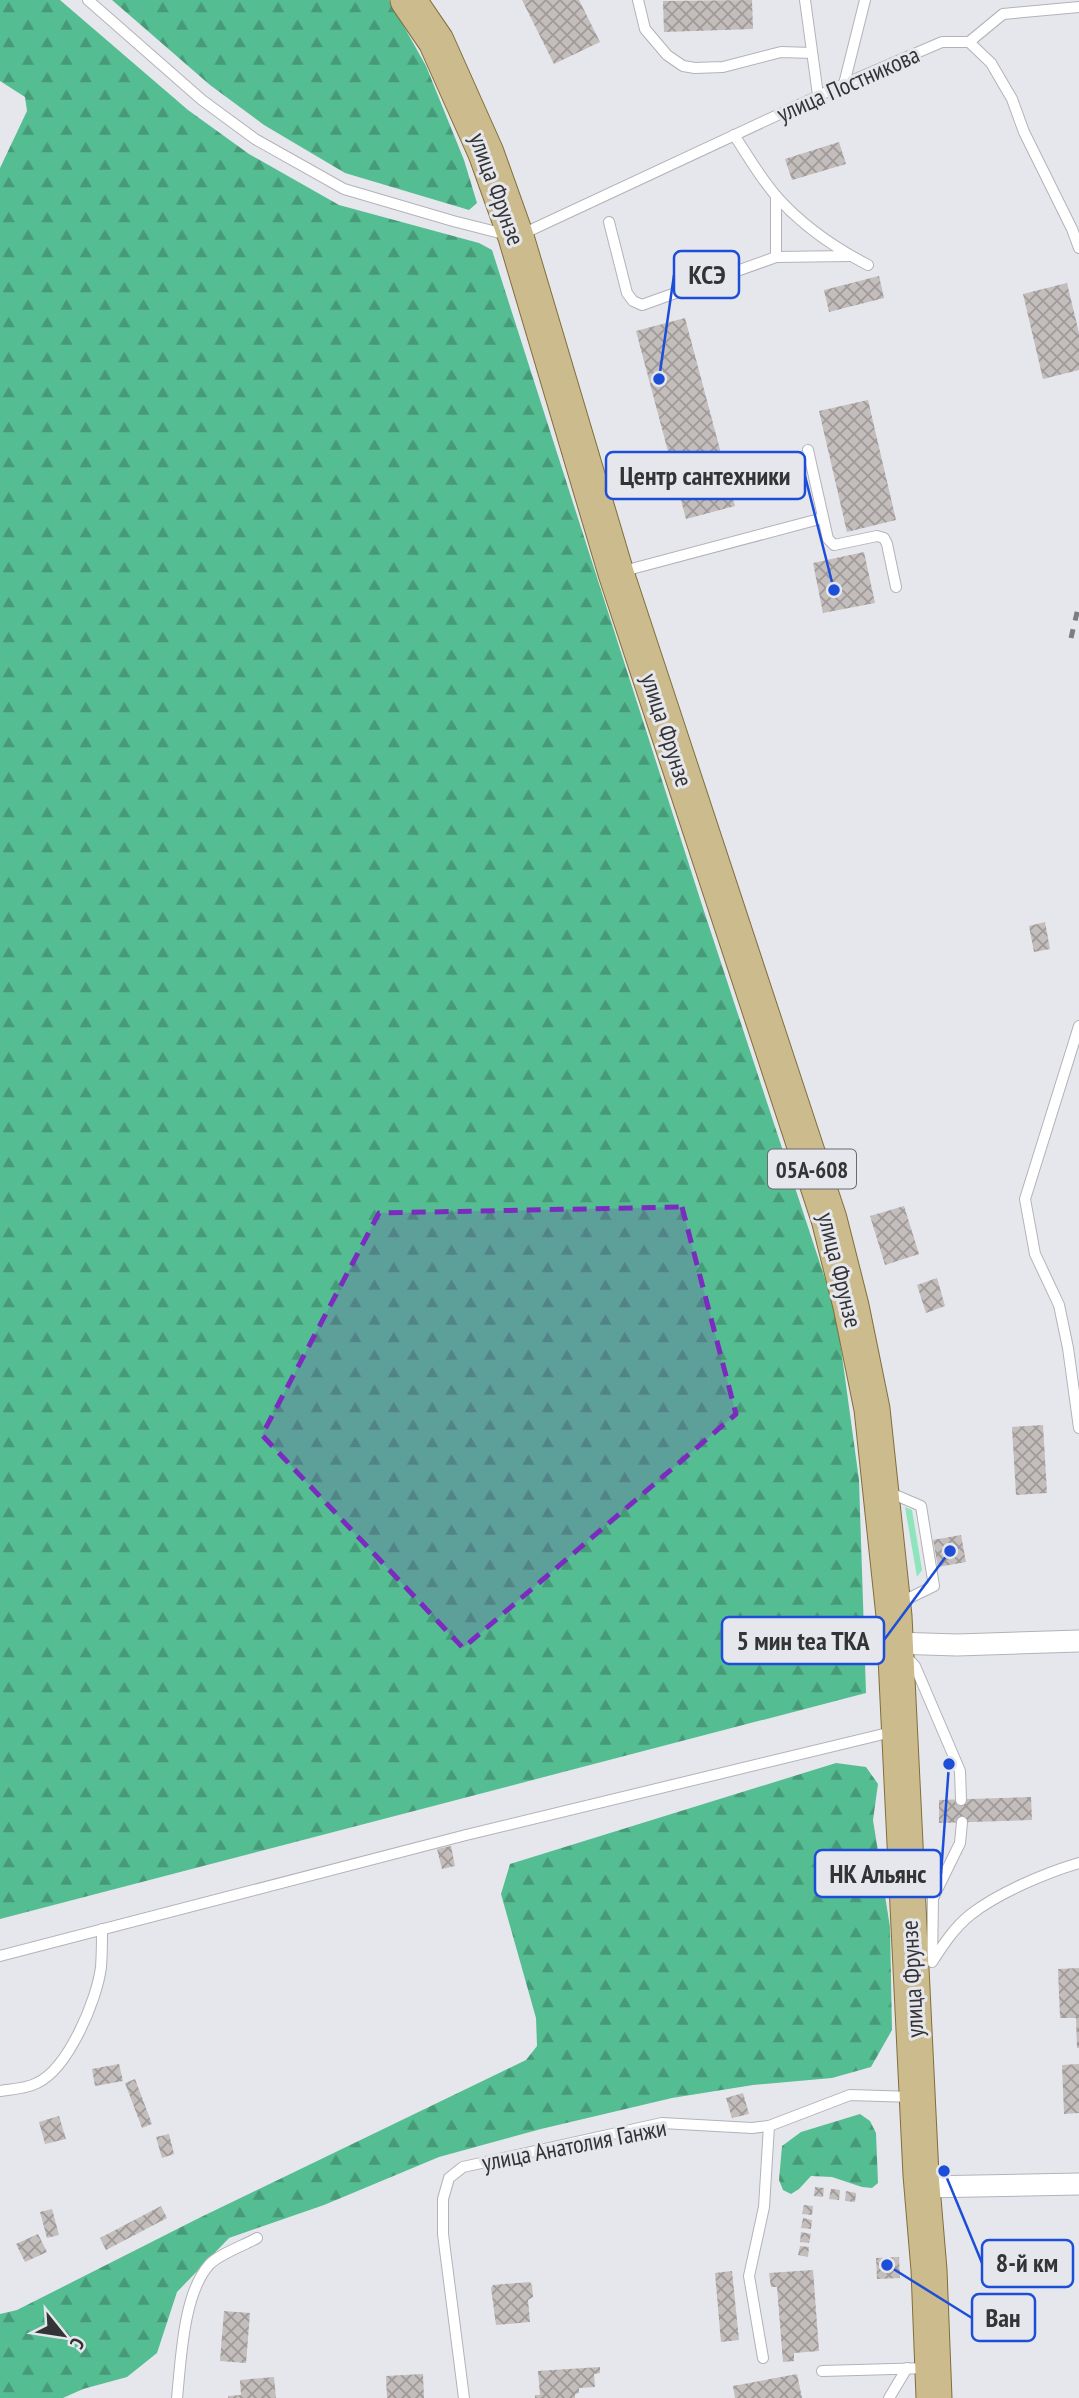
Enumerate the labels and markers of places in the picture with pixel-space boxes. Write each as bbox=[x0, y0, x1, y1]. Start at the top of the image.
callout: КСЭ bbox=[674, 251, 739, 298]
callout: Центр сантехники bbox=[606, 452, 805, 499]
callout: 5 мин tea TKA bbox=[722, 1617, 884, 1664]
callout: НК Альянс bbox=[815, 1850, 941, 1897]
callout: 8-й км bbox=[982, 2240, 1073, 2287]
callout: Ван bbox=[972, 2294, 1035, 2341]

